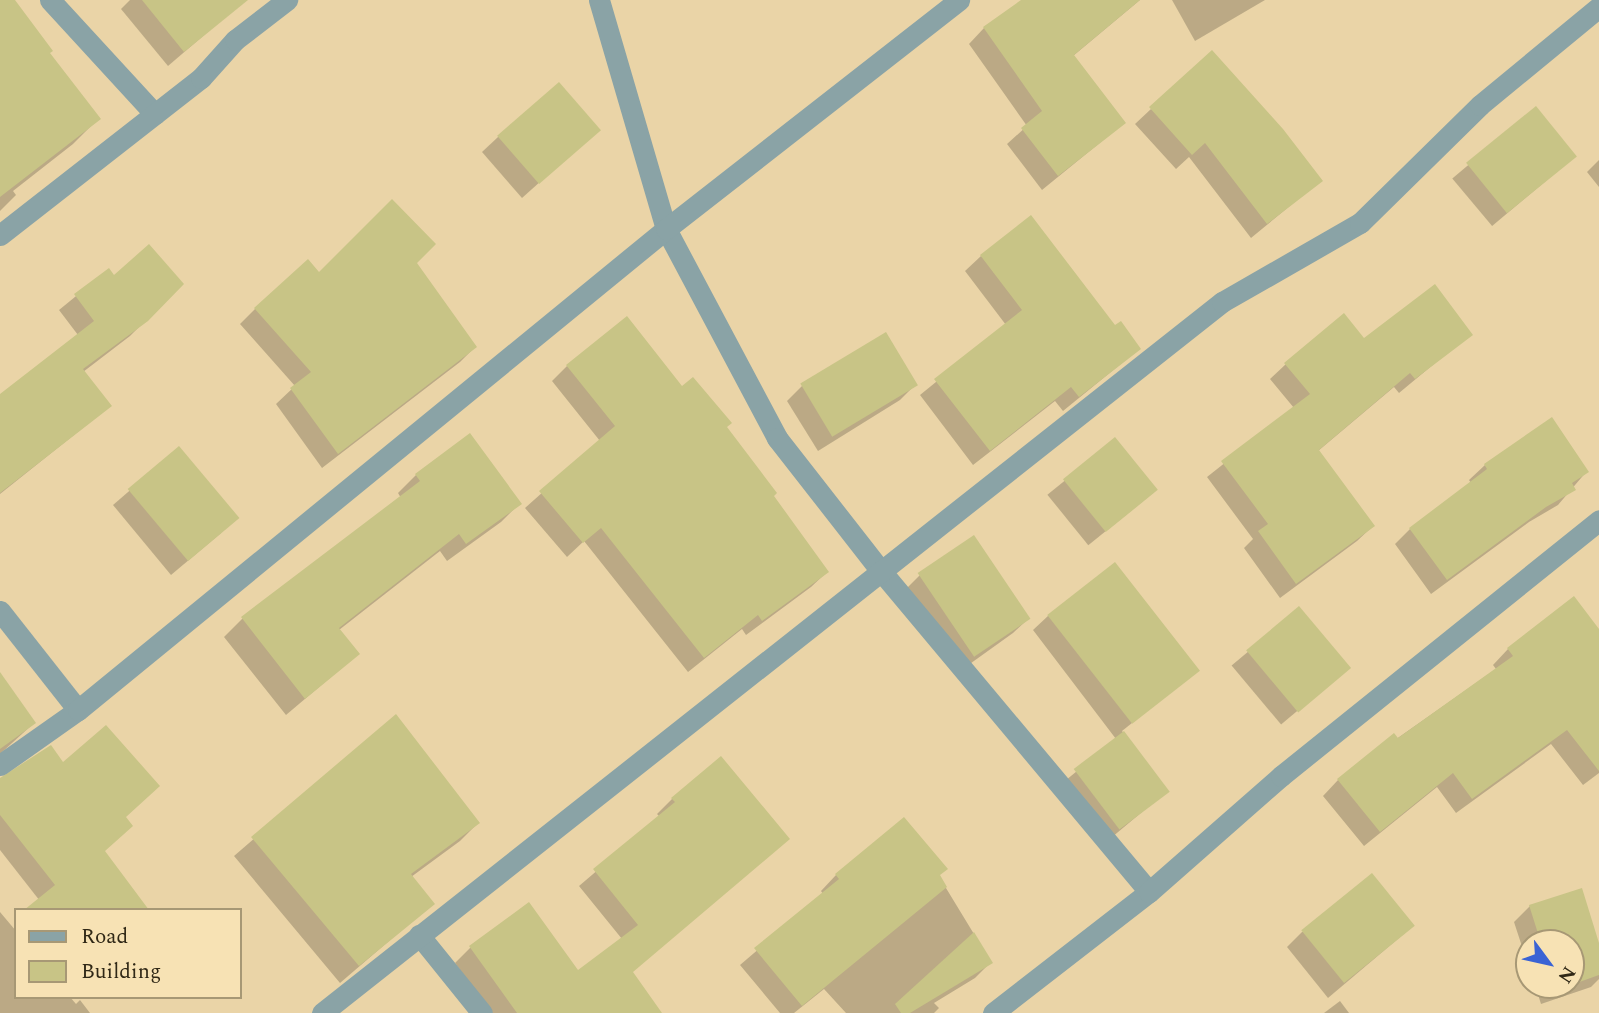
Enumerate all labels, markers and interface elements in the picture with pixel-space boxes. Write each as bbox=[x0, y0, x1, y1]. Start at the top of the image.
legend bbox=[14, 908, 242, 999]
text: Road bbox=[81, 921, 128, 953]
north arrow bbox=[1515, 929, 1585, 999]
text: Building bbox=[81, 956, 161, 988]
text: N bbox=[1550, 960, 1583, 989]

